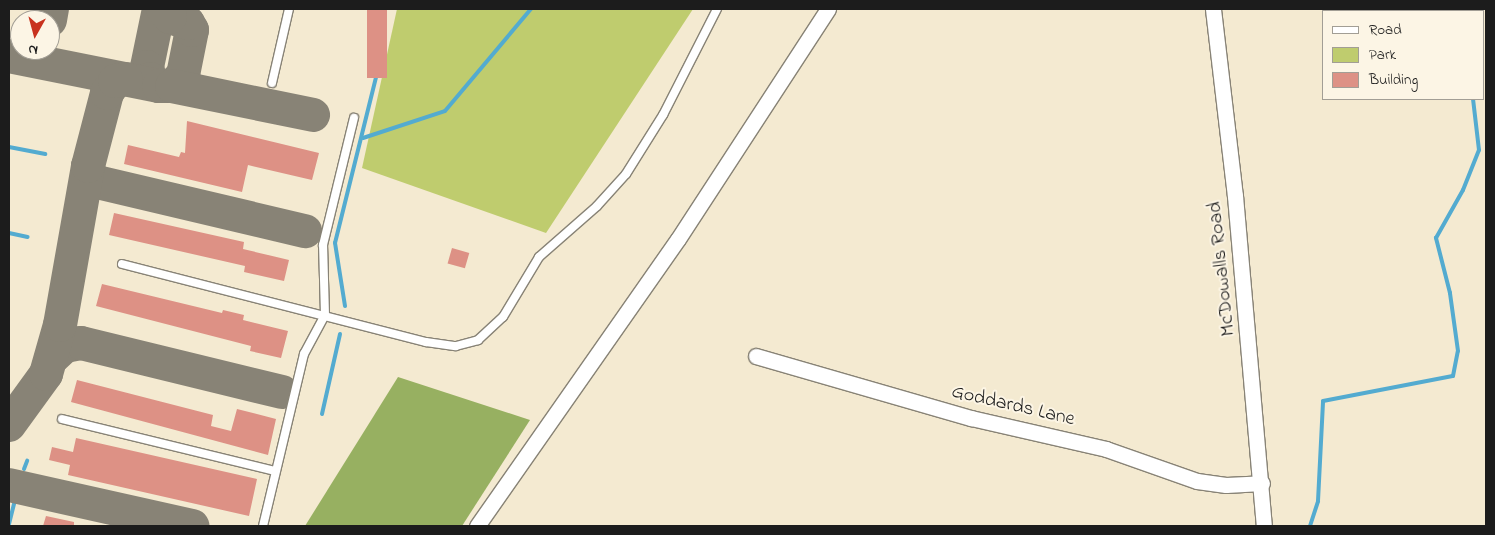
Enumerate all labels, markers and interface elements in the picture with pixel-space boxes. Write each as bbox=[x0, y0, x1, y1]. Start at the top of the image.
north arrow bbox=[10, 10, 60, 60]
legend bbox=[1322, 10, 1485, 100]
text: Road bbox=[1369, 19, 1402, 41]
text: N bbox=[27, 38, 39, 60]
text: Park bbox=[1369, 44, 1396, 66]
text: Building bbox=[1369, 69, 1418, 91]
street label: McDowalls Road bbox=[1203, 200, 1241, 338]
street label: Goddards Lane bbox=[949, 380, 1077, 432]

